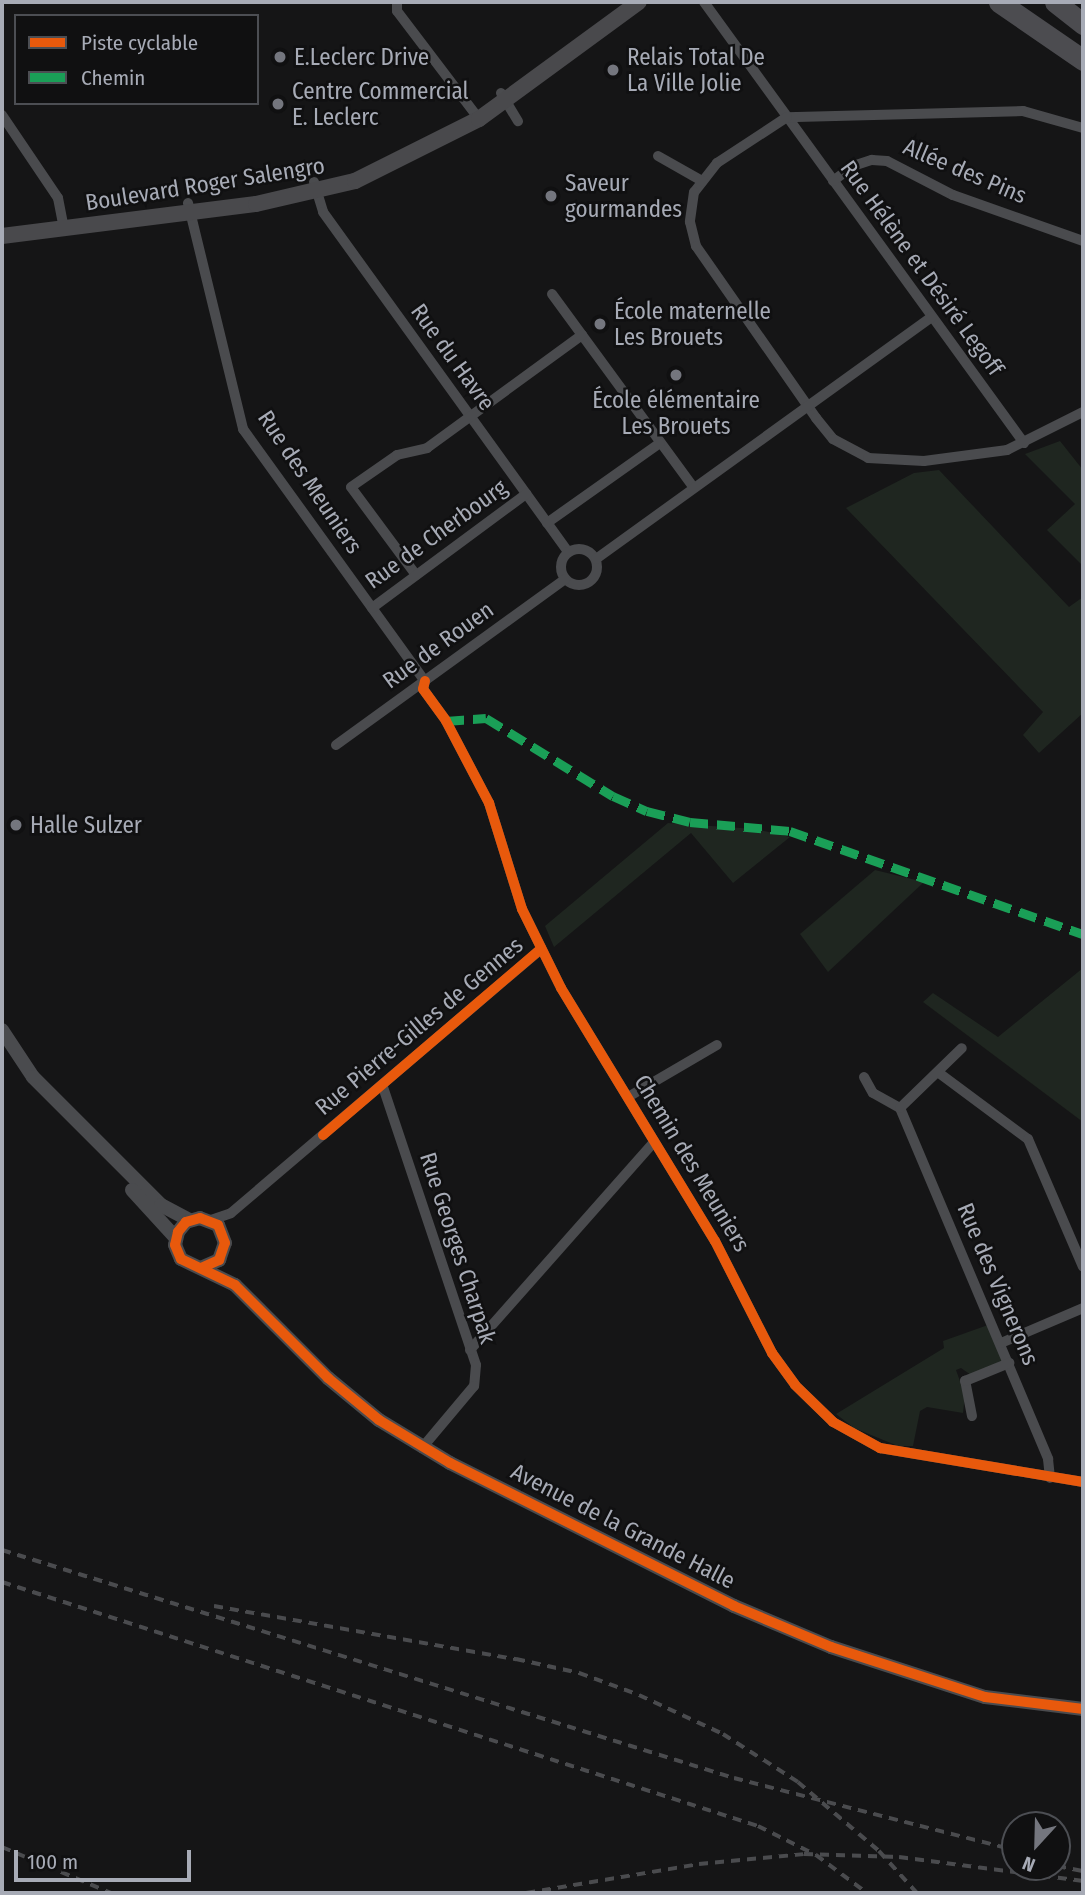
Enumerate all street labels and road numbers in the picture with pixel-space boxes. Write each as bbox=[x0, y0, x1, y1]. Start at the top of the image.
street label: Allée des Pins bbox=[899, 133, 1031, 209]
street label: Boulevard Roger Salengro bbox=[83, 151, 327, 217]
street label: Rue Hélène et Désiré Legoff bbox=[835, 155, 1009, 381]
street label: Rue du Havre bbox=[405, 298, 501, 416]
street label: Rue des Meuniers bbox=[252, 405, 368, 559]
street label: Rue de Cherbourg bbox=[360, 473, 512, 595]
street label: Rue de Rouen bbox=[377, 596, 499, 694]
street label: Rue Pierre-Gilles de Gennes bbox=[310, 931, 528, 1121]
street label: Chemin des Meuniers bbox=[628, 1070, 756, 1256]
street label: Rue Georges Charpak bbox=[414, 1149, 502, 1347]
street label: Rue des Vignerons bbox=[951, 1199, 1045, 1369]
street label: Avenue de la Grande Halle bbox=[506, 1458, 740, 1594]

